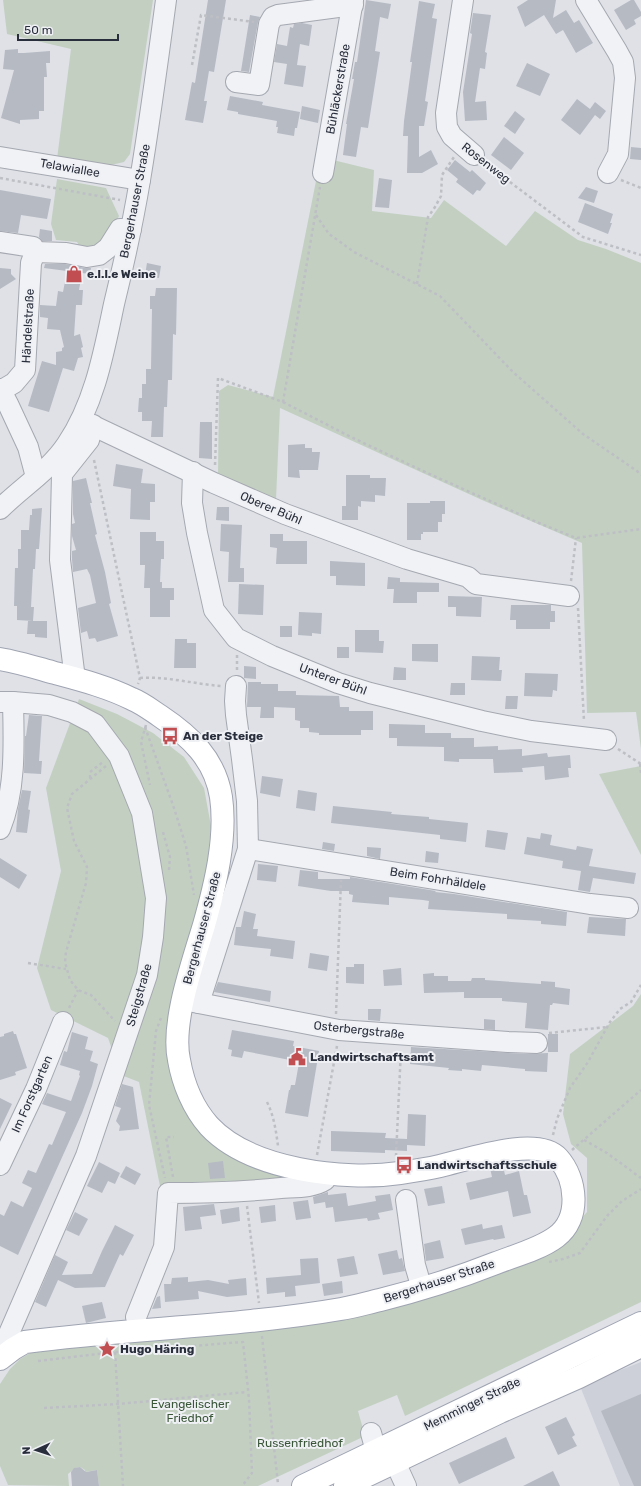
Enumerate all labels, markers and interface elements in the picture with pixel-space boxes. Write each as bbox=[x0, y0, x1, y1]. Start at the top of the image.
scale bar bbox=[18, 16, 118, 42]
text: 50 m bbox=[24, 23, 52, 37]
street label: Bühläckerstraße bbox=[323, 42, 353, 135]
street label: Rosenweg bbox=[459, 140, 513, 186]
street label: Bergerhauser Straße bbox=[117, 143, 153, 259]
street label: Telawiallee bbox=[39, 156, 101, 180]
shop icon: e.l.l.e Weine bbox=[64, 264, 84, 284]
place label: e.l.l.e Weine bbox=[87, 267, 156, 281]
street label: Händelstraße bbox=[19, 288, 37, 364]
street label: Oberer Bühl bbox=[238, 489, 304, 527]
street label: Unterer Bühl bbox=[297, 660, 369, 698]
bus stop icon: An der Steige bbox=[160, 726, 180, 746]
place label: An der Steige bbox=[183, 729, 263, 743]
street label: Beim Fohrhäldele bbox=[389, 864, 487, 894]
street label: Bergerhauser Straße bbox=[180, 870, 224, 986]
street label: Steigstraße bbox=[123, 962, 155, 1028]
street label: Osterbergstraße bbox=[313, 1018, 405, 1042]
public building icon: Landwirtschaftsamt bbox=[287, 1047, 307, 1067]
place label: Landwirtschaftsamt bbox=[310, 1050, 434, 1064]
street label: Im Forstgarten bbox=[9, 1053, 55, 1135]
bus stop icon: Landwirtschaftsschule bbox=[394, 1155, 414, 1175]
place label: Landwirtschaftsschule bbox=[417, 1158, 557, 1172]
street label: Bergerhauser Straße bbox=[382, 1256, 497, 1306]
place icon: Hugo Häring bbox=[97, 1339, 117, 1359]
place label: Hugo Häring bbox=[120, 1342, 194, 1356]
street label: Memminger Straße bbox=[421, 1374, 523, 1434]
park label: Evangelischer Friedhof bbox=[151, 1397, 230, 1425]
north arrow bbox=[16, 1430, 56, 1470]
park label: Russenfriedhof bbox=[257, 1436, 343, 1450]
text: N bbox=[20, 1446, 33, 1455]

